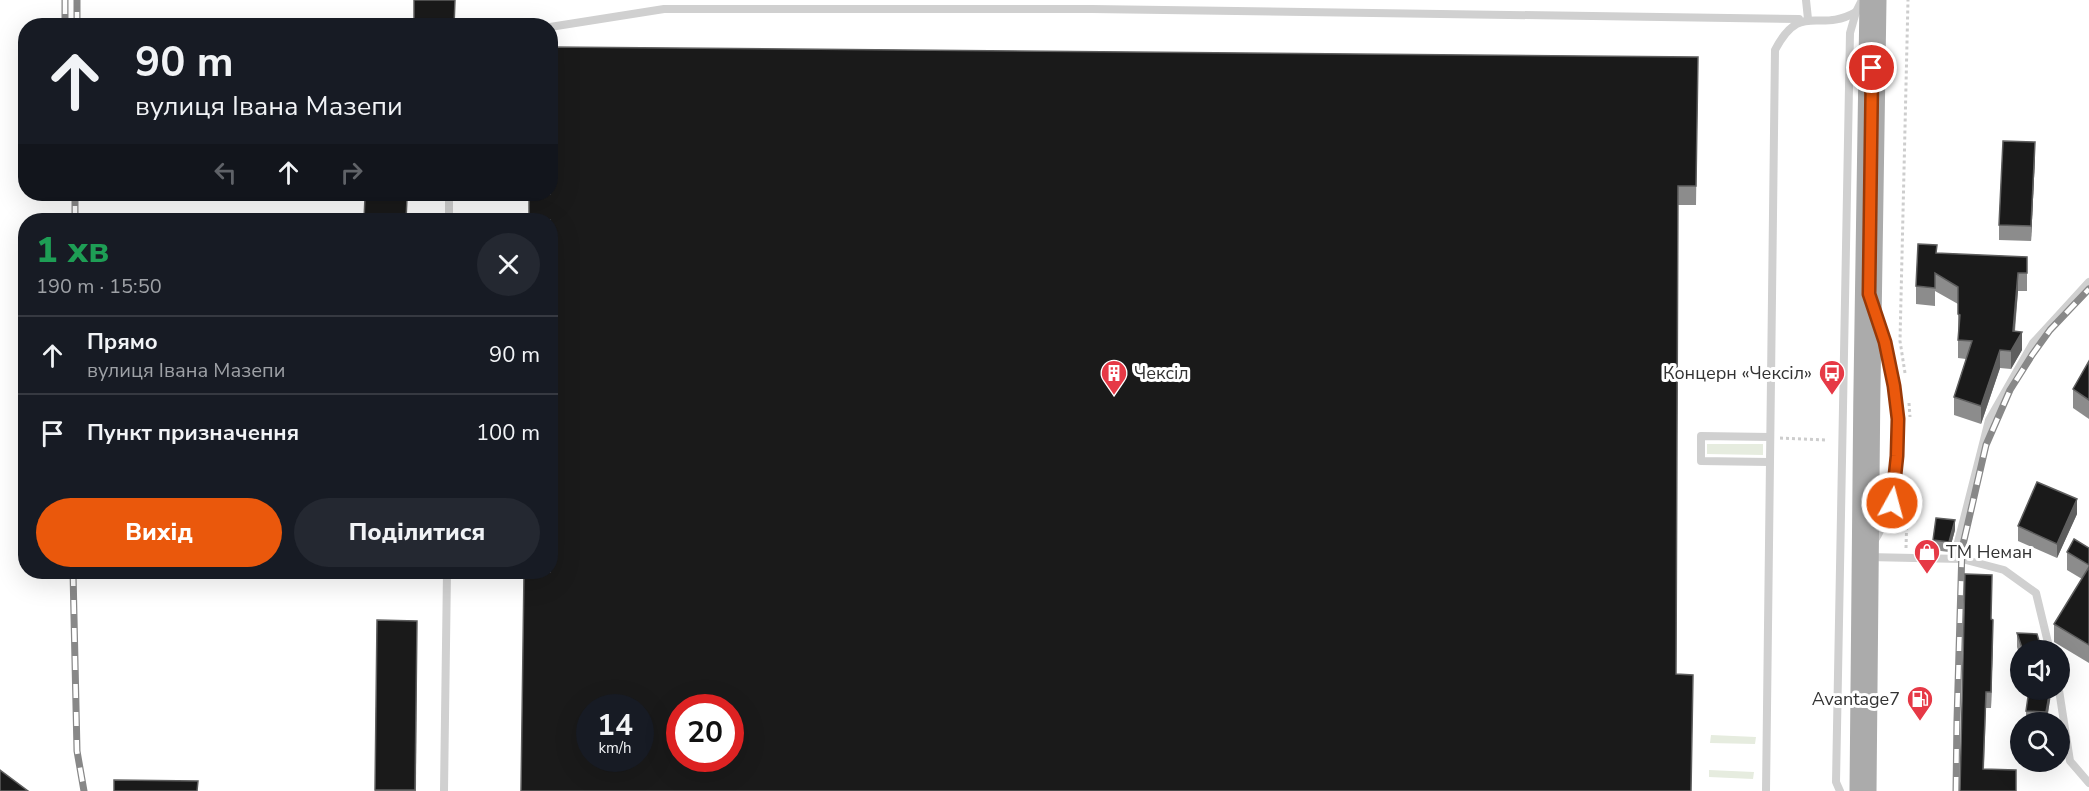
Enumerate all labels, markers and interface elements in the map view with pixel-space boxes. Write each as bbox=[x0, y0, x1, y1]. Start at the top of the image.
text: 90 m bbox=[135, 34, 234, 91]
icon: ahead bbox=[36, 42, 114, 120]
pin bbox=[1846, 42, 1897, 93]
icon: arrive bbox=[1855, 51, 1888, 84]
text: вулиця Івана Мазепи bbox=[135, 88, 403, 125]
icon: left bbox=[209, 156, 242, 189]
icon: ahead bbox=[272, 156, 305, 189]
icon: right bbox=[335, 156, 368, 189]
text: 1 хв bbox=[36, 226, 109, 275]
button: close bbox=[477, 233, 540, 296]
text: 190 m · 15:50 bbox=[36, 273, 162, 300]
text: Прямо bbox=[87, 327, 158, 357]
icon: ahead bbox=[36, 339, 69, 372]
text: 90 m bbox=[489, 340, 540, 370]
text: вулиця Івана Мазепи bbox=[87, 357, 285, 384]
building icon: Чексіл bbox=[1099, 358, 1129, 396]
bus stop icon: Концерн «Чексіл» bbox=[1817, 358, 1847, 396]
place label: Чексіл bbox=[1134, 361, 1189, 385]
place label: Концерн «Чексіл» bbox=[1663, 361, 1812, 385]
icon: arrive bbox=[36, 417, 69, 450]
text: Пункт призначення bbox=[87, 418, 299, 448]
text: 100 m bbox=[476, 418, 540, 448]
position arrow bbox=[1860, 471, 1924, 535]
button: Вихід bbox=[36, 498, 282, 567]
button: Поділитися bbox=[294, 498, 540, 567]
shop icon: ТМ Неман bbox=[1912, 537, 1942, 575]
place label: ТМ Неман bbox=[1946, 540, 2032, 564]
map controls bbox=[2010, 640, 2070, 772]
button: sound bbox=[2010, 640, 2070, 700]
fuel station icon: Avantage7 bbox=[1905, 684, 1935, 722]
place label: Avantage7 bbox=[1812, 687, 1900, 711]
speed limit sign: 20 bbox=[666, 694, 744, 772]
text: 14 bbox=[597, 705, 633, 746]
button: search bbox=[2010, 712, 2070, 772]
text: km/h bbox=[598, 738, 632, 758]

